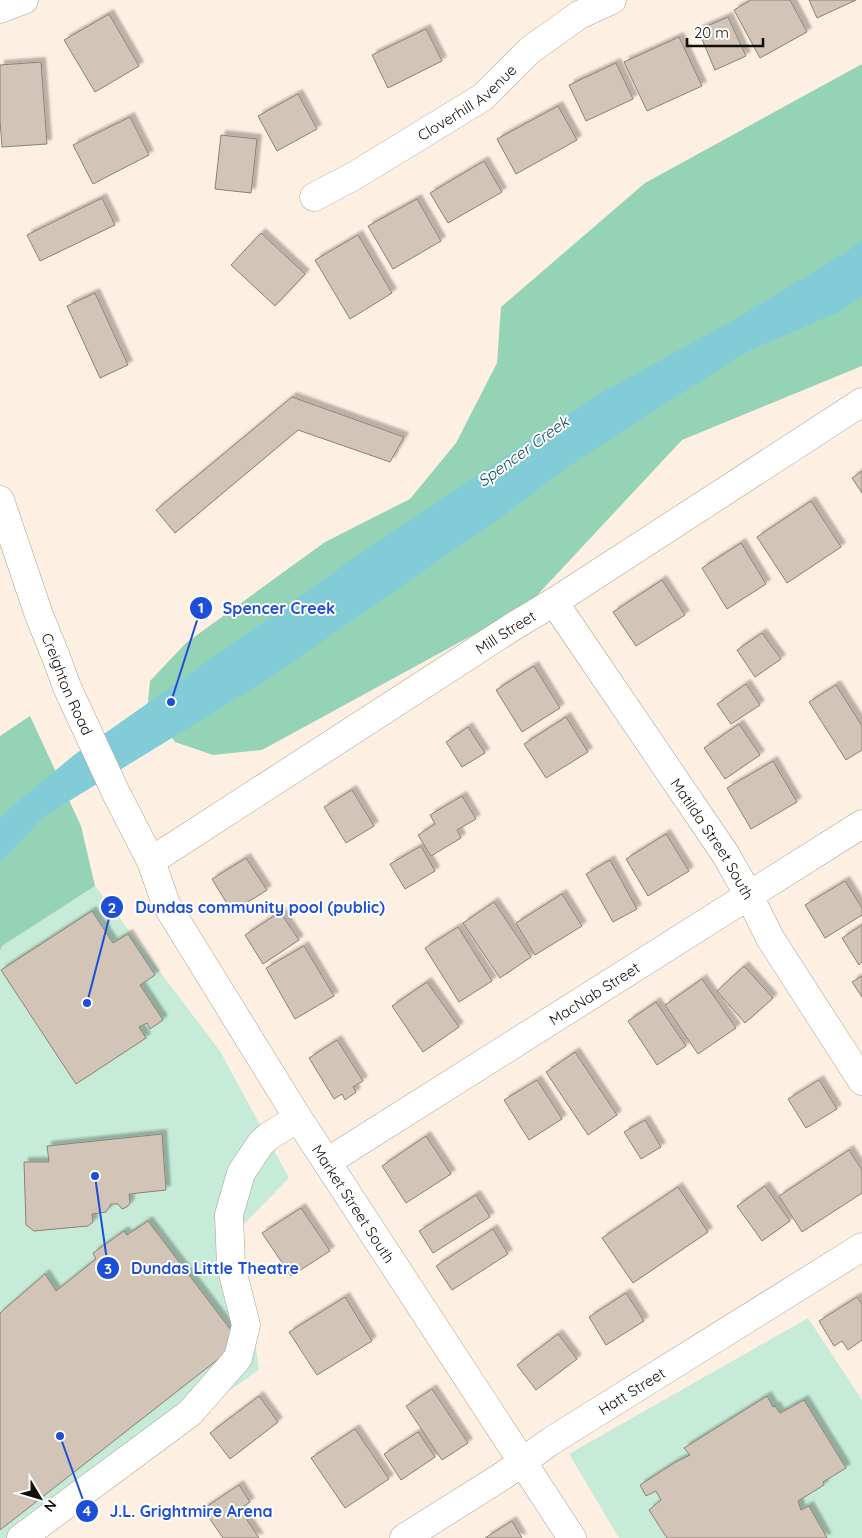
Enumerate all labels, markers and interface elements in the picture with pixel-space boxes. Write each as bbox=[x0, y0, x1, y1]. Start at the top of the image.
scale bar bbox=[687, 15, 763, 47]
text: 20 m bbox=[694, 23, 729, 42]
street label: Cloverhill Avenue bbox=[414, 60, 520, 145]
water label: Spencer Creek bbox=[474, 410, 574, 491]
callout: Spencer Creek bbox=[188, 592, 346, 623]
text: 1 bbox=[198, 598, 204, 617]
text: Spencer Creek bbox=[223, 598, 335, 618]
street label: Mill Street bbox=[472, 606, 539, 658]
street label: Creighton Road bbox=[38, 630, 97, 738]
street label: Matilda Street South bbox=[667, 774, 758, 903]
callout: Dundas community pool (public) bbox=[100, 892, 394, 923]
text: Dundas community pool (public) bbox=[135, 897, 385, 917]
text: 2 bbox=[108, 898, 116, 917]
street label: MacNab Street bbox=[545, 958, 643, 1029]
street label: Market Street South bbox=[308, 1141, 399, 1266]
callout: Dundas Little Theatre bbox=[96, 1253, 309, 1284]
text: Dundas Little Theatre bbox=[131, 1258, 299, 1278]
text: 3 bbox=[104, 1259, 112, 1278]
street label: Hatt Street bbox=[594, 1363, 668, 1419]
north arrow bbox=[15, 1473, 65, 1523]
text: N bbox=[40, 1496, 61, 1516]
callout: J.L. Grightmire Arena bbox=[75, 1496, 283, 1527]
text: 4 bbox=[83, 1501, 92, 1520]
text: J.L. Grightmire Arena bbox=[109, 1501, 273, 1521]

